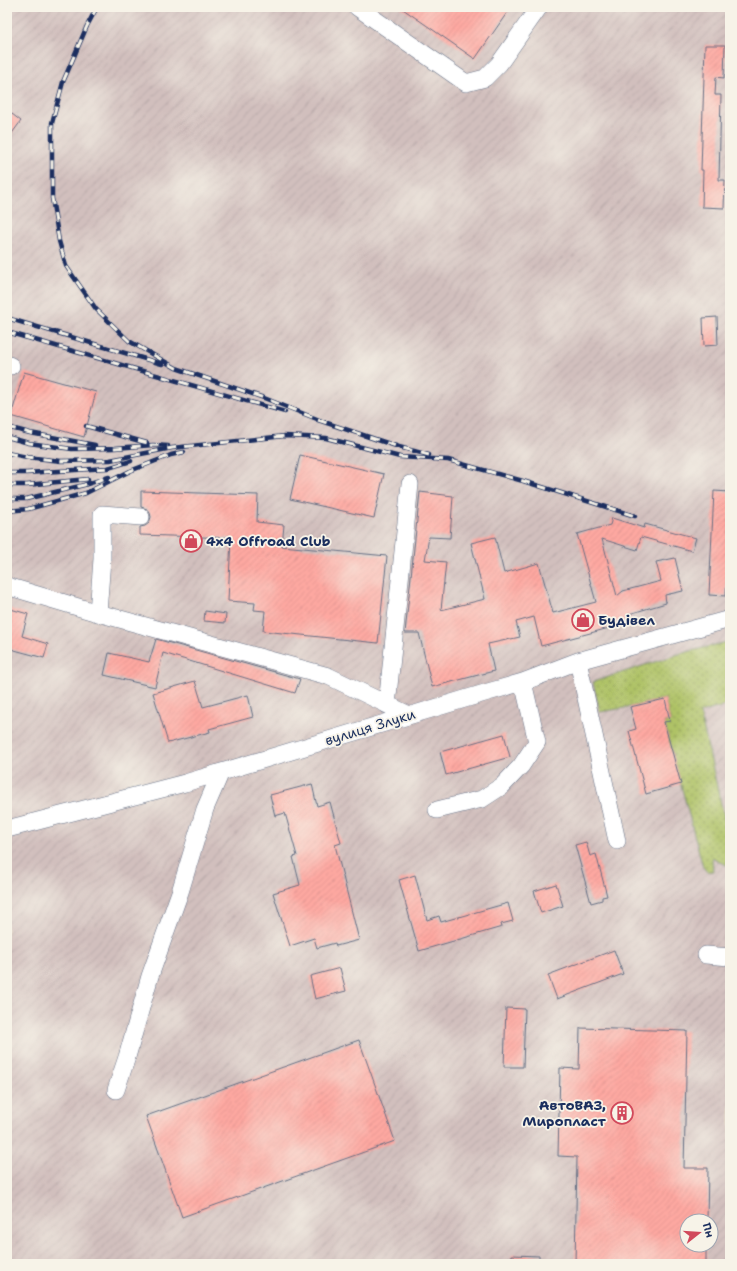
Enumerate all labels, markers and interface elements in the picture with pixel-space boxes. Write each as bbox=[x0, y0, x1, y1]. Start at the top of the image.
shop icon: 4x4 Offroad Club bbox=[178, 528, 204, 554]
place label: 4x4 Offroad Club bbox=[206, 532, 331, 550]
shop icon: Будівел bbox=[570, 607, 596, 633]
place label: Будівел bbox=[598, 611, 655, 629]
street label: вулиця Злуки bbox=[323, 705, 417, 749]
place label: АвтоВАЗ, Миропласт bbox=[522, 1096, 607, 1130]
building icon: АвтоВАЗ, Миропласт bbox=[609, 1100, 635, 1126]
north arrow bbox=[679, 1213, 719, 1253]
text: Пн bbox=[699, 1221, 717, 1239]

